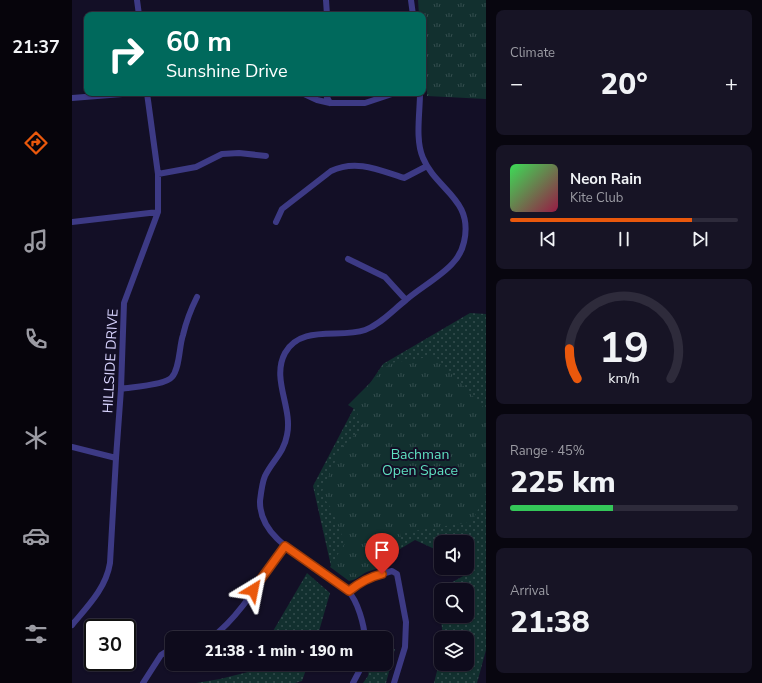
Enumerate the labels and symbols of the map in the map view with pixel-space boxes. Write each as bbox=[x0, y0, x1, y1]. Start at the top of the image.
street label: HILLSIDE DRIVE bbox=[98, 308, 123, 414]
park label: Bachman Open Space bbox=[382, 445, 458, 480]
pin bbox=[365, 533, 399, 574]
position arrow bbox=[232, 569, 274, 611]
speed limit sign: 30 bbox=[84, 619, 136, 671]

